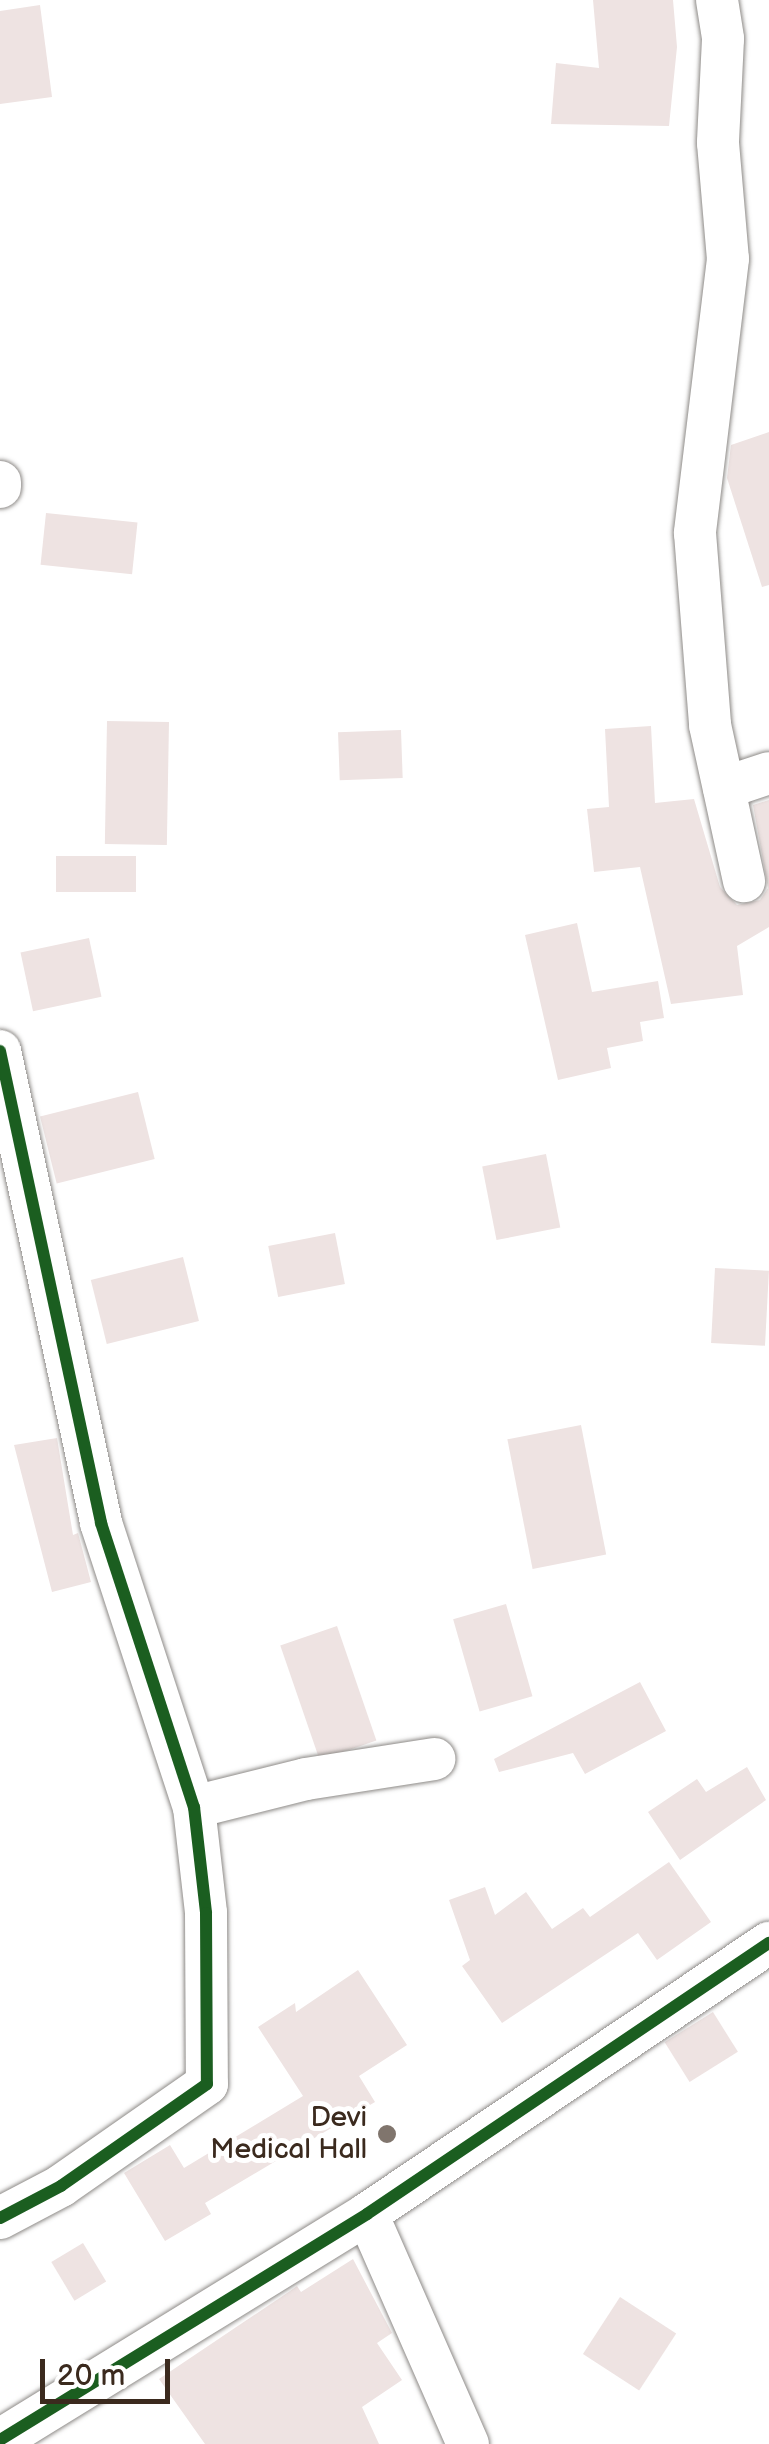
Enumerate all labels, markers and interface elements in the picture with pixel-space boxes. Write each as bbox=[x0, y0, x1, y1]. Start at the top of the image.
place label: Devi Medical Hall bbox=[210, 2101, 367, 2167]
marker: Devi Medical Hall bbox=[376, 2123, 398, 2145]
scale bar bbox=[45, 2339, 175, 2401]
text: 20 m bbox=[57, 2358, 125, 2394]

